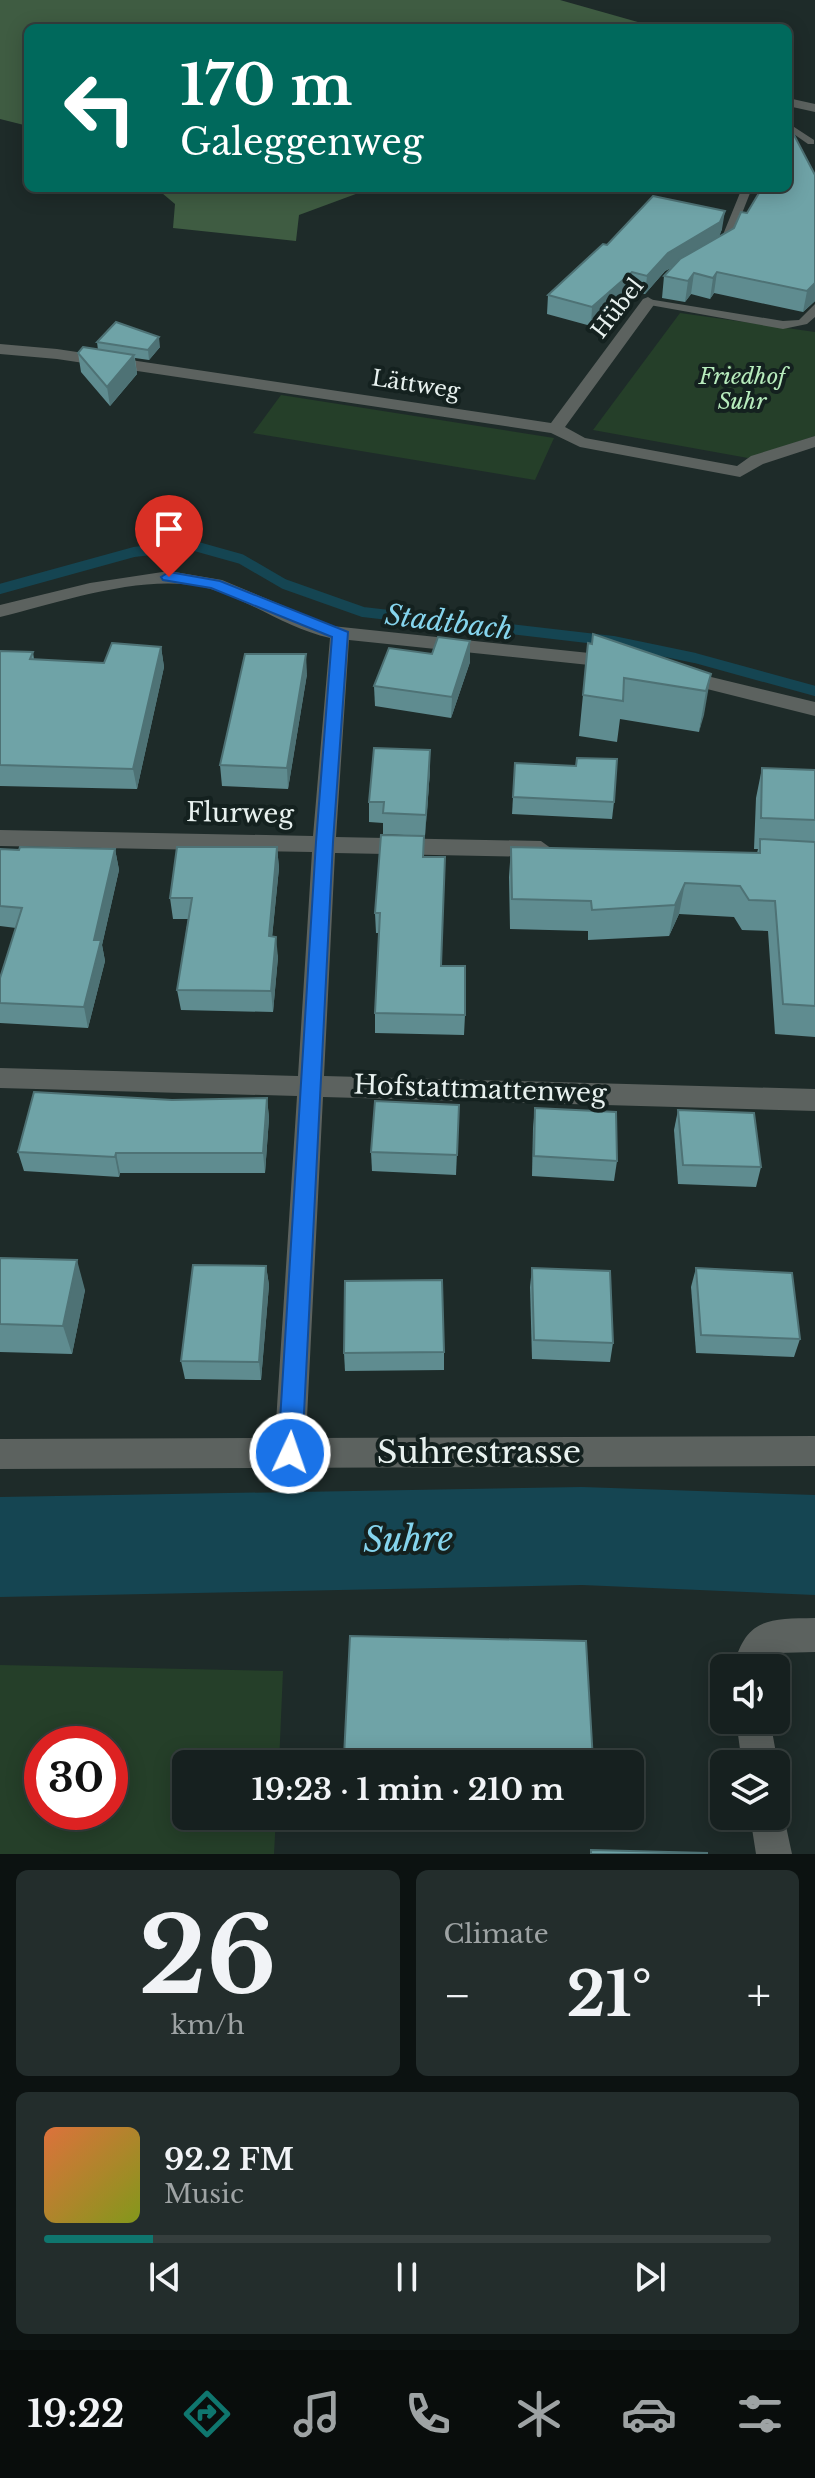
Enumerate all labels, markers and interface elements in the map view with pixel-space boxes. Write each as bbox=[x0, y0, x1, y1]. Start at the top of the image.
text: 170 m bbox=[180, 51, 352, 120]
icon: left bbox=[48, 56, 152, 160]
text: Galeggenweg bbox=[180, 120, 424, 165]
street label: Hübel bbox=[586, 273, 649, 344]
park label: Friedhof Suhr bbox=[698, 363, 790, 415]
street label: Lättweg bbox=[370, 364, 463, 405]
pin bbox=[135, 495, 203, 577]
icon: arrive bbox=[147, 507, 191, 551]
water label: Stadtbach bbox=[383, 597, 515, 648]
street label: Flurweg bbox=[186, 796, 295, 830]
street label: Hofstattmattenweg bbox=[353, 1069, 607, 1109]
position arrow bbox=[248, 1411, 332, 1495]
street label: Suhrestrasse bbox=[377, 1432, 581, 1472]
water label: Suhre bbox=[363, 1517, 454, 1561]
map controls bbox=[710, 1654, 790, 1830]
button: sound bbox=[710, 1654, 790, 1734]
speed limit sign: 30 bbox=[24, 1726, 128, 1830]
button: layers bbox=[710, 1750, 790, 1830]
text: 19:23 · 1 min · 210 m bbox=[252, 1771, 564, 1808]
text: 26 bbox=[139, 1892, 277, 2021]
text: Climate bbox=[444, 1918, 549, 1950]
text: 21° bbox=[566, 1958, 652, 2032]
text: − bbox=[444, 1968, 471, 2023]
text: + bbox=[747, 1968, 771, 2023]
text: km/h bbox=[171, 2009, 245, 2041]
text: 92.2 FM bbox=[164, 2141, 294, 2178]
text: Music bbox=[164, 2178, 244, 2210]
icon: previous bbox=[143, 2255, 187, 2299]
icon: pause bbox=[385, 2255, 429, 2299]
icon: next bbox=[628, 2255, 672, 2299]
icon: directions bbox=[179, 2386, 235, 2442]
icon: music bbox=[289, 2386, 345, 2442]
icon: phone bbox=[400, 2386, 456, 2442]
icon: climate bbox=[511, 2386, 567, 2442]
icon: car bbox=[621, 2386, 677, 2442]
icon: filters bbox=[732, 2386, 788, 2442]
text: 19:22 bbox=[27, 2392, 124, 2437]

